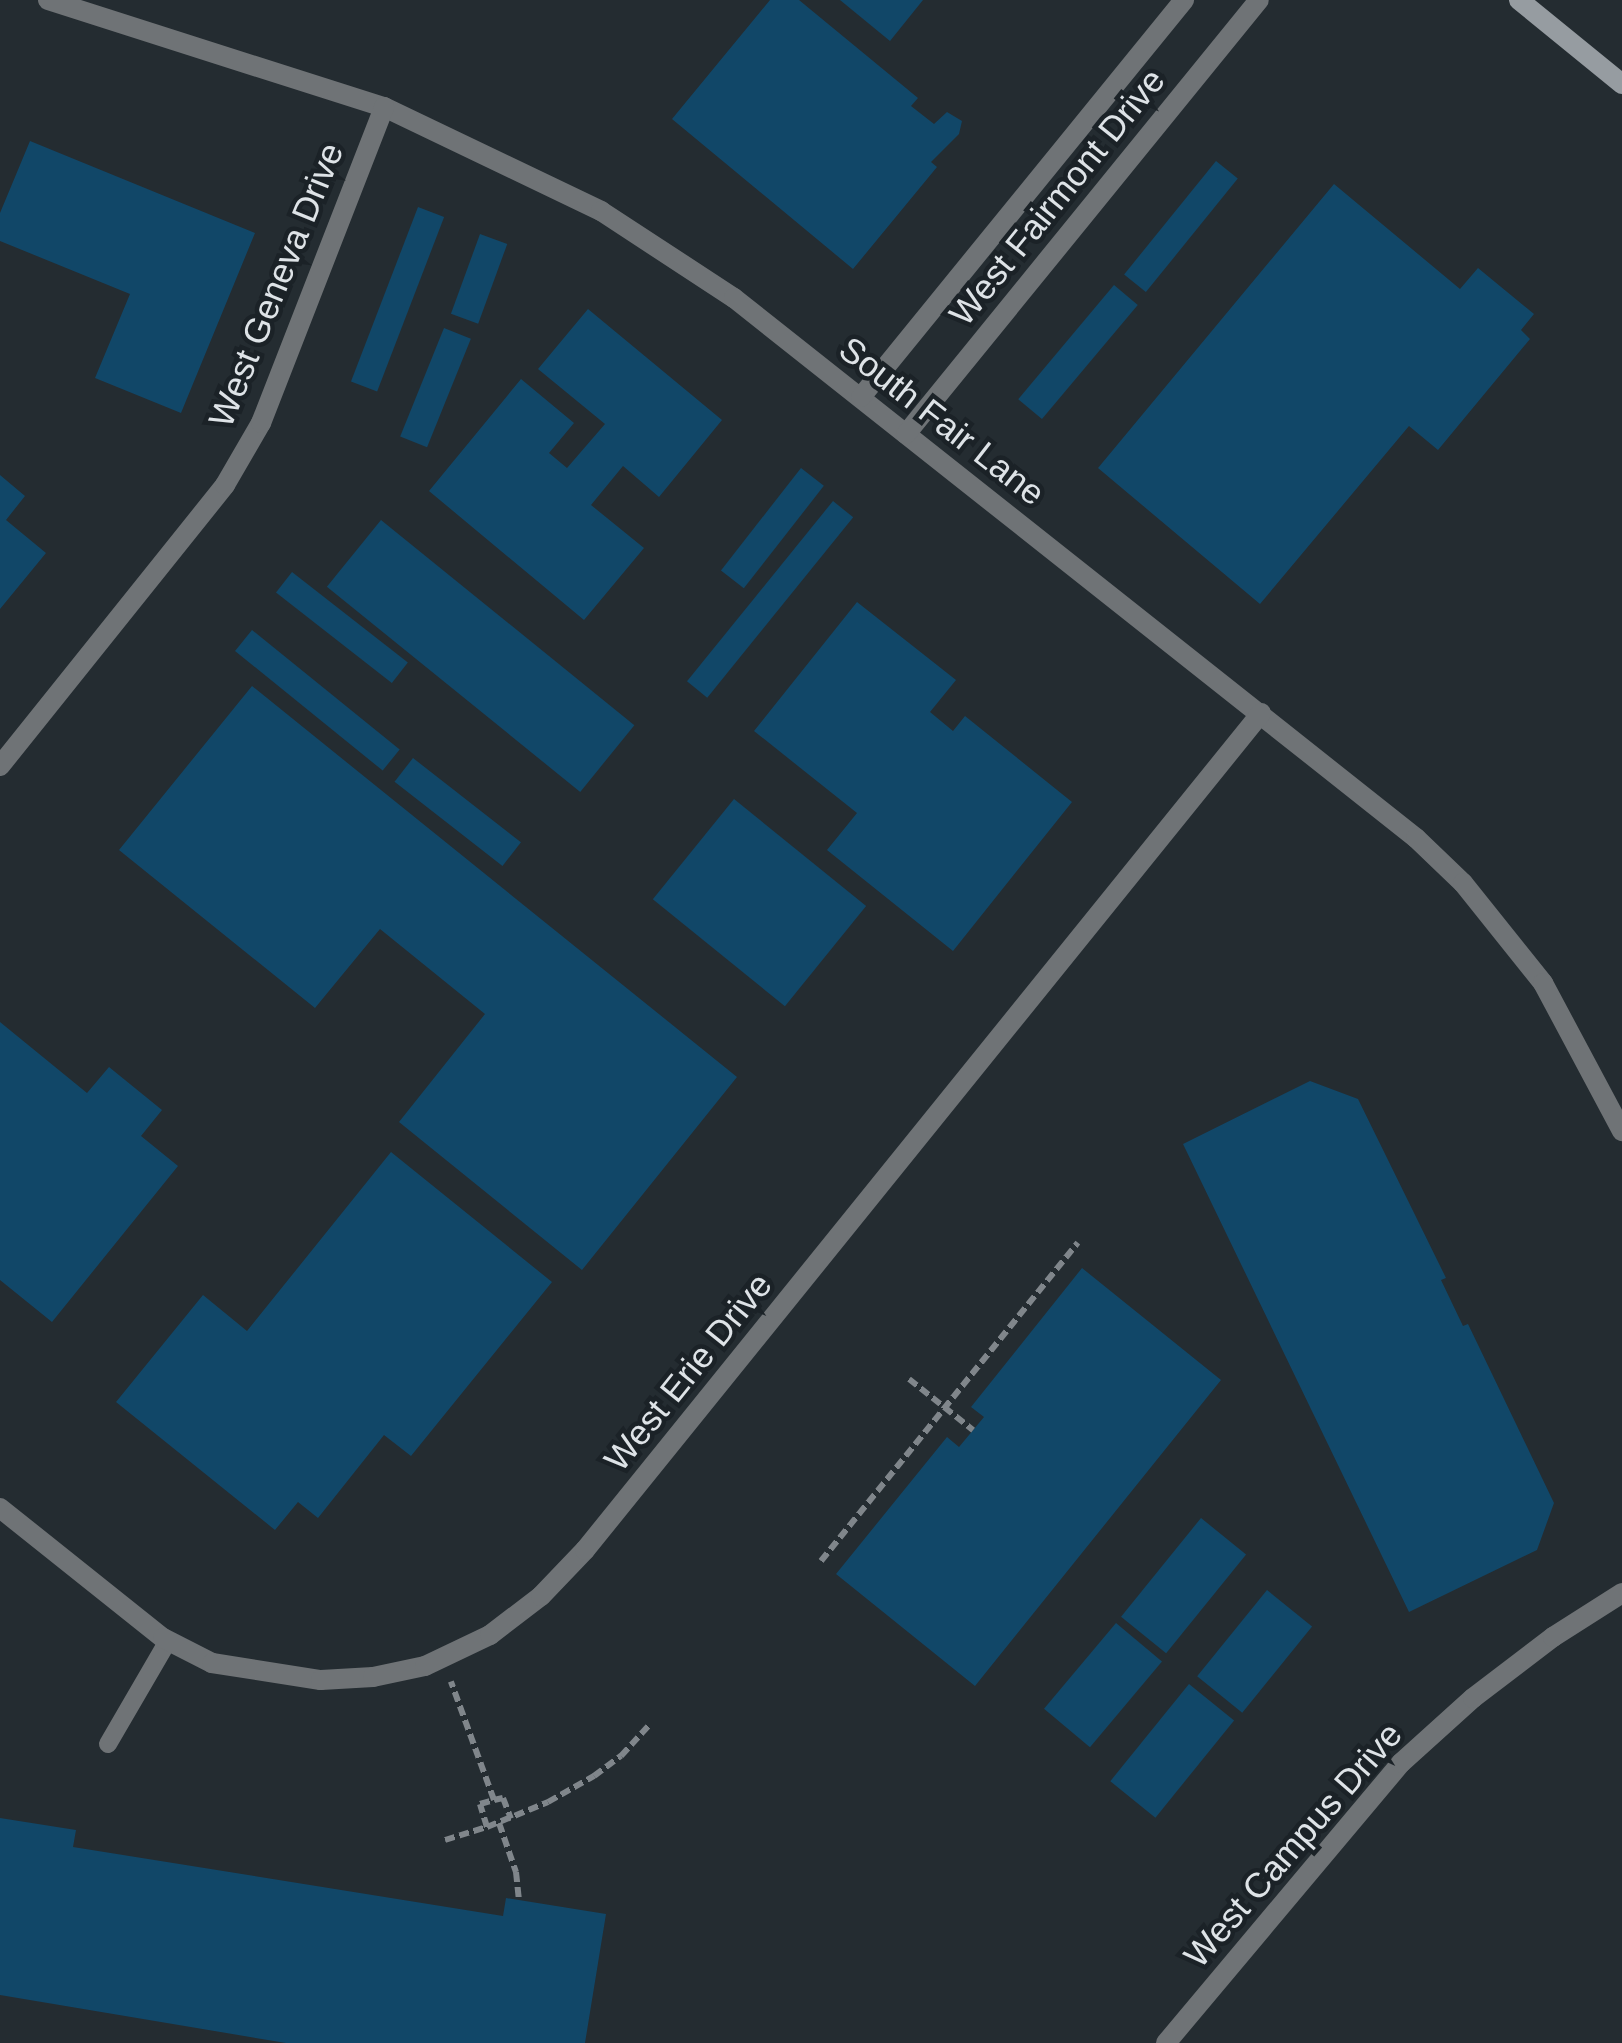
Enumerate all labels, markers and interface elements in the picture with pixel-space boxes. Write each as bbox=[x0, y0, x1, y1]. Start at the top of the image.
street label: West Fairmont Drive bbox=[941, 60, 1173, 334]
street label: West Geneva Drive bbox=[200, 137, 352, 433]
street label: South Fair Lane bbox=[831, 328, 1053, 514]
street label: West Erie Drive bbox=[595, 1265, 781, 1479]
street label: West Campus Drive bbox=[1175, 1714, 1411, 1976]

